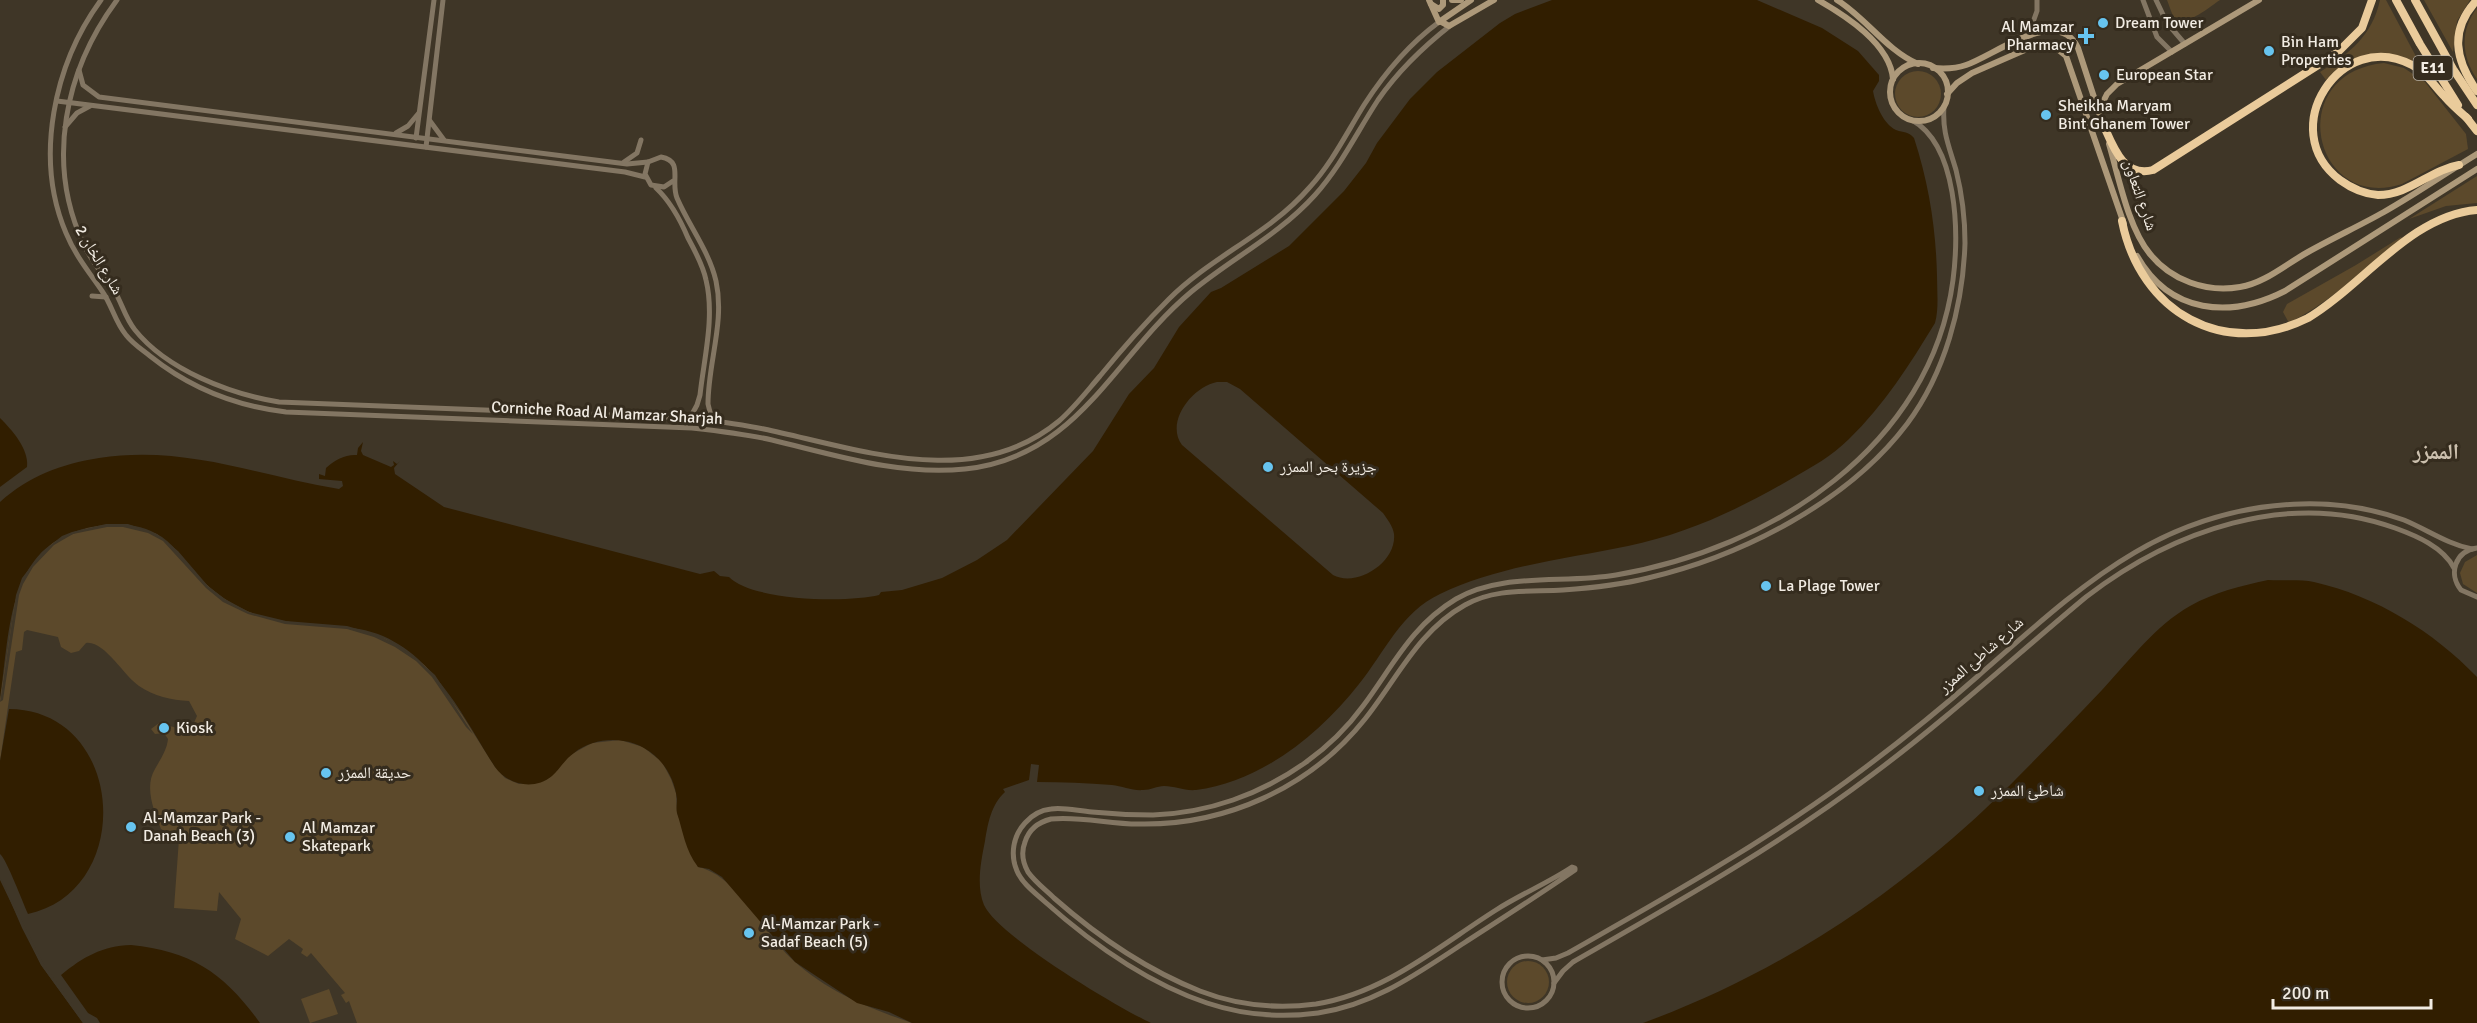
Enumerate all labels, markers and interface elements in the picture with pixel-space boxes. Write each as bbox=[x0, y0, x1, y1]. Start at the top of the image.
place label: Dream Tower bbox=[2115, 13, 2203, 33]
marker: Dream Tower bbox=[2096, 16, 2110, 30]
place label: Al Mamzar Pharmacy bbox=[2001, 17, 2075, 55]
marker: Al Mamzar Pharmacy bbox=[2079, 29, 2093, 43]
place label: Bin Ham Properties bbox=[2281, 32, 2352, 70]
marker: Bin Ham Properties bbox=[2262, 44, 2276, 58]
road number: E11 bbox=[2414, 56, 2452, 80]
place label: European Star bbox=[2116, 65, 2213, 85]
marker: European Star bbox=[2097, 68, 2111, 82]
place label: Sheikha Maryam Bint Ghanem Tower bbox=[2058, 96, 2190, 134]
marker: Sheikha Maryam Bint Ghanem Tower bbox=[2039, 108, 2053, 122]
street label: شارع التعاون bbox=[2118, 157, 2162, 233]
street label: شارع الخان 2 bbox=[70, 222, 128, 298]
street label: Corniche Road Al Mamzar Sharjah bbox=[491, 397, 723, 429]
district label: الممزر bbox=[2412, 438, 2459, 465]
place label: جزيرة بحر الممزر bbox=[1279, 457, 1377, 477]
marker: جزيرة بحر الممزر bbox=[1261, 460, 1275, 474]
place label: La Plage Tower bbox=[1778, 576, 1880, 596]
marker: La Plage Tower bbox=[1759, 579, 1773, 593]
street label: شارع شاطئ الممزر bbox=[1933, 612, 2028, 698]
place label: Kiosk bbox=[176, 718, 213, 738]
marker: Kiosk bbox=[157, 721, 171, 735]
place label: حديقة الممزر bbox=[337, 763, 411, 783]
marker: حديقة الممزر bbox=[319, 766, 333, 780]
place label: شاطئ الممزر bbox=[1990, 781, 2064, 801]
marker: شاطئ الممزر bbox=[1972, 784, 1986, 798]
place label: Al-Mamzar Park - Danah Beach (3) bbox=[143, 808, 261, 846]
place label: Al Mamzar Skatepark bbox=[302, 818, 375, 856]
marker: Al-Mamzar Park - Danah Beach (3) bbox=[124, 820, 138, 834]
marker: Al Mamzar Skatepark bbox=[283, 830, 297, 844]
place label: Al-Mamzar Park - Sadaf Beach (5) bbox=[761, 914, 879, 952]
marker: Al-Mamzar Park - Sadaf Beach (5) bbox=[742, 926, 756, 940]
scale bar bbox=[2273, 972, 2430, 1010]
text: 200 m bbox=[2282, 982, 2329, 1004]

